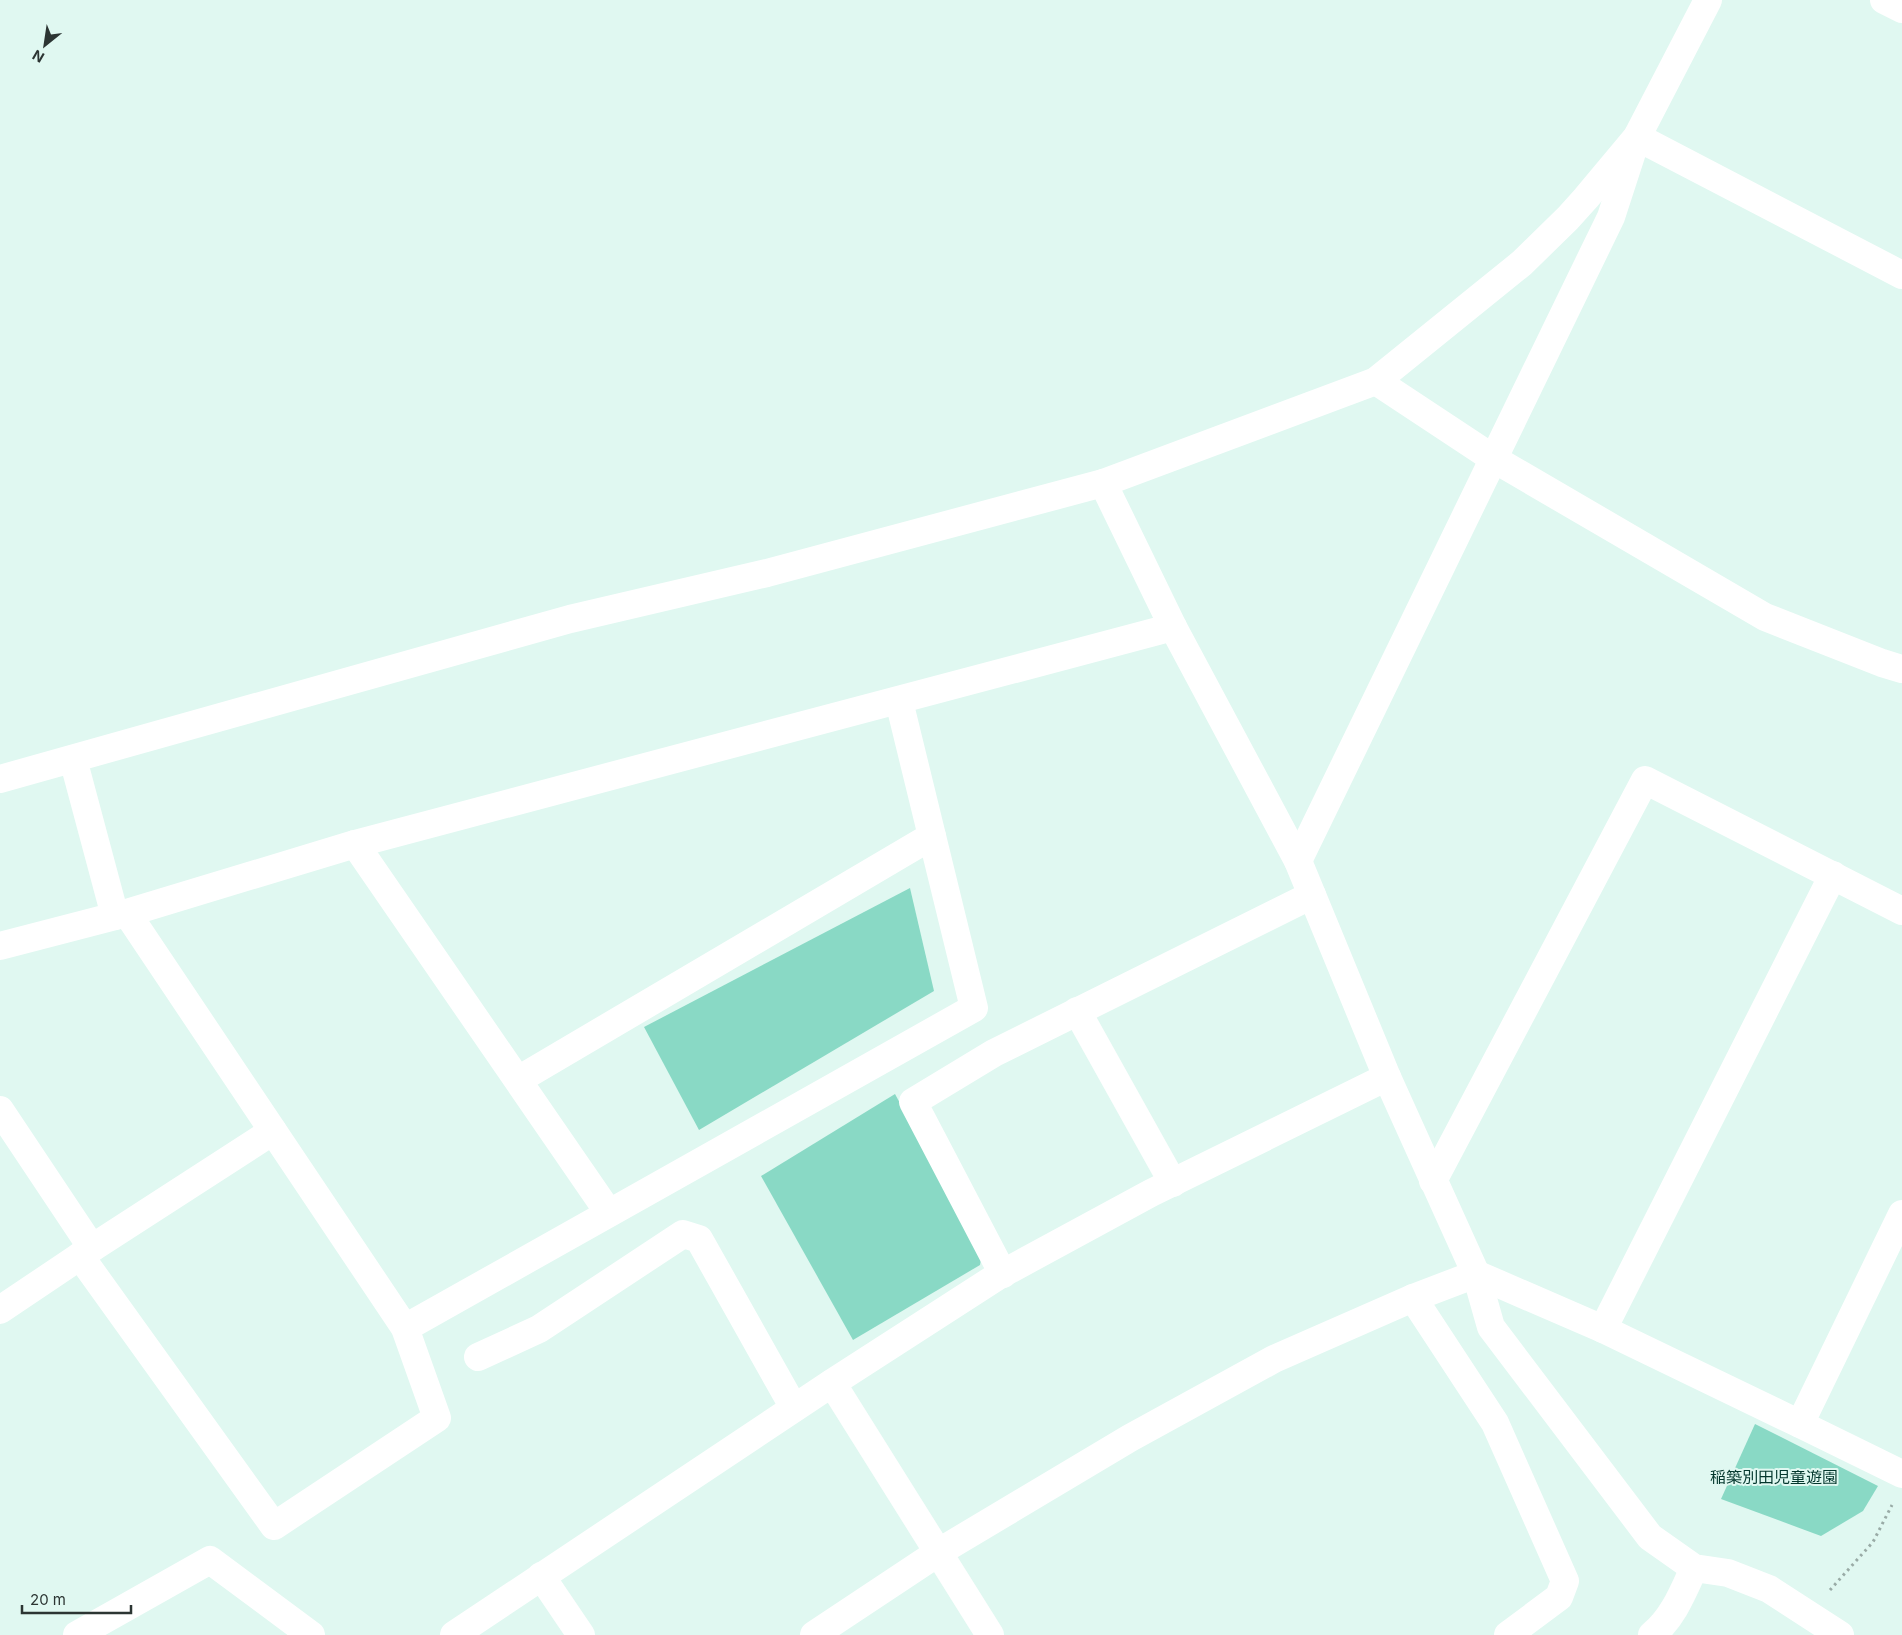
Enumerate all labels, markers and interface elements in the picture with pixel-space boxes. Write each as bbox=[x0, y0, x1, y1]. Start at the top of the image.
north arrow bbox=[20, 20, 70, 70]
text: N bbox=[29, 47, 47, 67]
park label: 稲築別田児童遊園 bbox=[1710, 1467, 1838, 1487]
scale bar bbox=[22, 1582, 131, 1614]
text: 20 m bbox=[30, 1590, 66, 1609]

